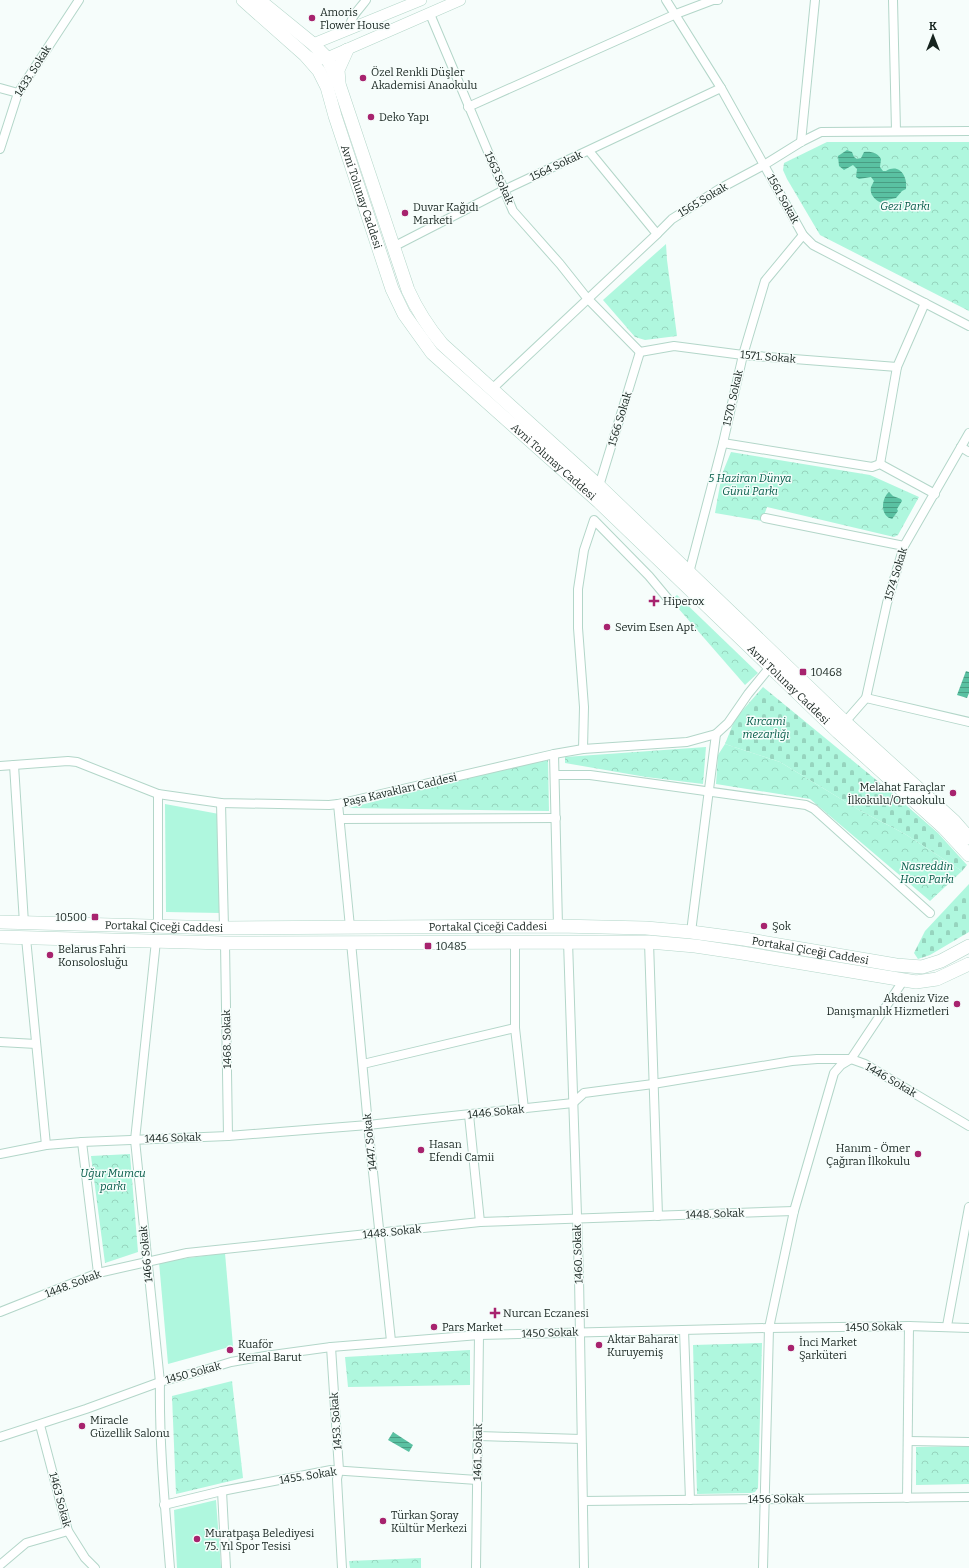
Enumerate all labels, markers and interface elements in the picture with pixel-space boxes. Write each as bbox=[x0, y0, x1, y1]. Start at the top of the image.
place label: Amoris Flower House bbox=[320, 6, 390, 32]
marker: Amoris Flower House bbox=[307, 13, 317, 23]
north arrow bbox=[913, 16, 953, 56]
text: K bbox=[929, 20, 937, 33]
street label: 1433. Sokak bbox=[12, 42, 54, 99]
place label: Özel Renkli Düşler Akademisi Anaokulu bbox=[371, 66, 478, 92]
marker: Özel Renkli Düşler Akademisi Anaokulu bbox=[358, 73, 368, 83]
place label: Deko Yapı bbox=[379, 111, 430, 124]
marker: Deko Yapı bbox=[366, 112, 376, 122]
street label: Avni Tolunay Caddesi bbox=[338, 143, 385, 251]
street label: 1564 Sokak bbox=[528, 148, 585, 184]
street label: 1563 Sokak bbox=[482, 150, 517, 207]
street label: 1561 Sokak bbox=[764, 172, 802, 227]
street label: 1565 Sokak bbox=[676, 180, 731, 220]
park label: Gezi Parkı bbox=[880, 200, 930, 213]
place label: Duvar Kağıdı Marketi bbox=[413, 201, 479, 227]
marker: Duvar Kağıdı Marketi bbox=[400, 208, 410, 218]
street label: 1571. Sokak bbox=[740, 348, 797, 366]
street label: 1570. Sokak bbox=[720, 368, 746, 427]
street label: 1566 Sokak bbox=[606, 389, 635, 448]
street label: Avni Tolunay Caddesi bbox=[509, 420, 599, 503]
park label: 5 Haziran Dünya Günü Parkı bbox=[709, 472, 791, 498]
street label: 1574 Sokak bbox=[882, 545, 910, 602]
marker: Hiperox bbox=[648, 595, 660, 607]
place label: Hiperox bbox=[663, 595, 704, 608]
place label: Sevim Esen Apt. bbox=[615, 621, 696, 634]
marker: Sevim Esen Apt. bbox=[602, 622, 612, 632]
street label: Avni Tolunay Caddesi bbox=[745, 642, 833, 727]
place label: 10468 bbox=[811, 666, 842, 679]
marker: 10468 bbox=[798, 667, 808, 677]
park label: Kırcami mezarlığı bbox=[743, 715, 790, 741]
street label: Paşa Kavakları Caddesi bbox=[342, 770, 459, 809]
place label: Melahat Faraçlar İlkokulu/Ortaokulu bbox=[847, 781, 945, 807]
marker: Melahat Faraçlar İlkokulu/Ortaokulu bbox=[948, 788, 958, 798]
park label: Nasreddin Hoca Parkı bbox=[900, 860, 954, 886]
place label: 10500 bbox=[56, 911, 87, 924]
marker: 10500 bbox=[90, 912, 100, 922]
street label: Portakal Çiceği Caddesi bbox=[105, 918, 224, 934]
street label: Portakal Çiceği Caddesi bbox=[429, 920, 548, 933]
place label: Şok bbox=[772, 920, 792, 933]
marker: Şok bbox=[759, 921, 769, 931]
street label: Portakal Çiceği Caddesi bbox=[751, 934, 870, 967]
place label: 10485 bbox=[436, 940, 467, 953]
marker: 10485 bbox=[423, 941, 433, 951]
place label: Belarus Fahri Konsolosluğu bbox=[58, 943, 128, 969]
marker: Belarus Fahri Konsolosluğu bbox=[45, 950, 55, 960]
place label: Akdeniz Vize Danışmanlık Hizmetleri bbox=[826, 992, 950, 1018]
marker: Akdeniz Vize Danışmanlık Hizmetleri bbox=[952, 999, 962, 1009]
street label: 1468. Sokak bbox=[220, 1009, 234, 1069]
street label: 1446 Sokak bbox=[863, 1060, 920, 1100]
street label: 1446 Sokak bbox=[467, 1102, 526, 1121]
street label: 1447. Sokak bbox=[360, 1112, 379, 1171]
street label: 1446 Sokak bbox=[144, 1130, 202, 1145]
place label: Hasan Efendi Camii bbox=[429, 1138, 495, 1164]
place label: Hanım - Ömer Çağıran İlkokulu bbox=[826, 1142, 910, 1168]
marker: Hasan Efendi Camii bbox=[416, 1145, 426, 1155]
marker: Hanım - Ömer Çağıran İlkokulu bbox=[913, 1149, 923, 1159]
park label: Uğur Mumcu parkı bbox=[80, 1167, 146, 1193]
street label: 1448. Sokak bbox=[685, 1206, 745, 1222]
street label: 1448. Sokak bbox=[362, 1222, 423, 1242]
street label: 1460. Sokak bbox=[570, 1223, 586, 1284]
street label: 1466 Sokak bbox=[136, 1224, 155, 1283]
street label: 1448. Sokak bbox=[43, 1267, 104, 1301]
place label: Nurcan Eczanesi bbox=[503, 1307, 590, 1320]
marker: Nurcan Eczanesi bbox=[490, 1308, 500, 1318]
street label: 1450 Sokak bbox=[845, 1320, 903, 1334]
place label: Pars Market bbox=[442, 1321, 503, 1334]
marker: Pars Market bbox=[429, 1322, 439, 1332]
street label: 1450 Sokak bbox=[521, 1325, 579, 1340]
place label: Aktar Baharat Kuruyemiş bbox=[607, 1333, 678, 1359]
place label: İnci Market Şarküteri bbox=[799, 1335, 857, 1362]
place label: Kuaför Kemal Barut bbox=[238, 1338, 302, 1364]
marker: Aktar Baharat Kuruyemiş bbox=[594, 1340, 604, 1350]
marker: İnci Market Şarküteri bbox=[786, 1343, 796, 1353]
marker: Kuaför Kemal Barut bbox=[225, 1345, 235, 1355]
street label: 1450 Sokak bbox=[164, 1359, 223, 1387]
street label: 1453. Sokak bbox=[327, 1391, 344, 1450]
place label: Miracle Güzellik Salonu bbox=[90, 1414, 170, 1440]
marker: Miracle Güzellik Salonu bbox=[77, 1421, 87, 1431]
street label: 1461. Sokak bbox=[471, 1423, 485, 1481]
street label: 1455. Sokak bbox=[278, 1465, 338, 1487]
street label: 1463 Sokak bbox=[46, 1471, 74, 1530]
street label: 1456 Sokak bbox=[748, 1492, 805, 1506]
place label: Türkan Şoray Kültür Merkezi bbox=[391, 1509, 468, 1535]
marker: Türkan Şoray Kültür Merkezi bbox=[378, 1516, 388, 1526]
place label: Muratpaşa Belediyesi 75. Yıl Spor Tesisi bbox=[205, 1527, 315, 1553]
marker: Muratpaşa Belediyesi 75. Yıl Spor Tesisi bbox=[192, 1534, 202, 1544]

